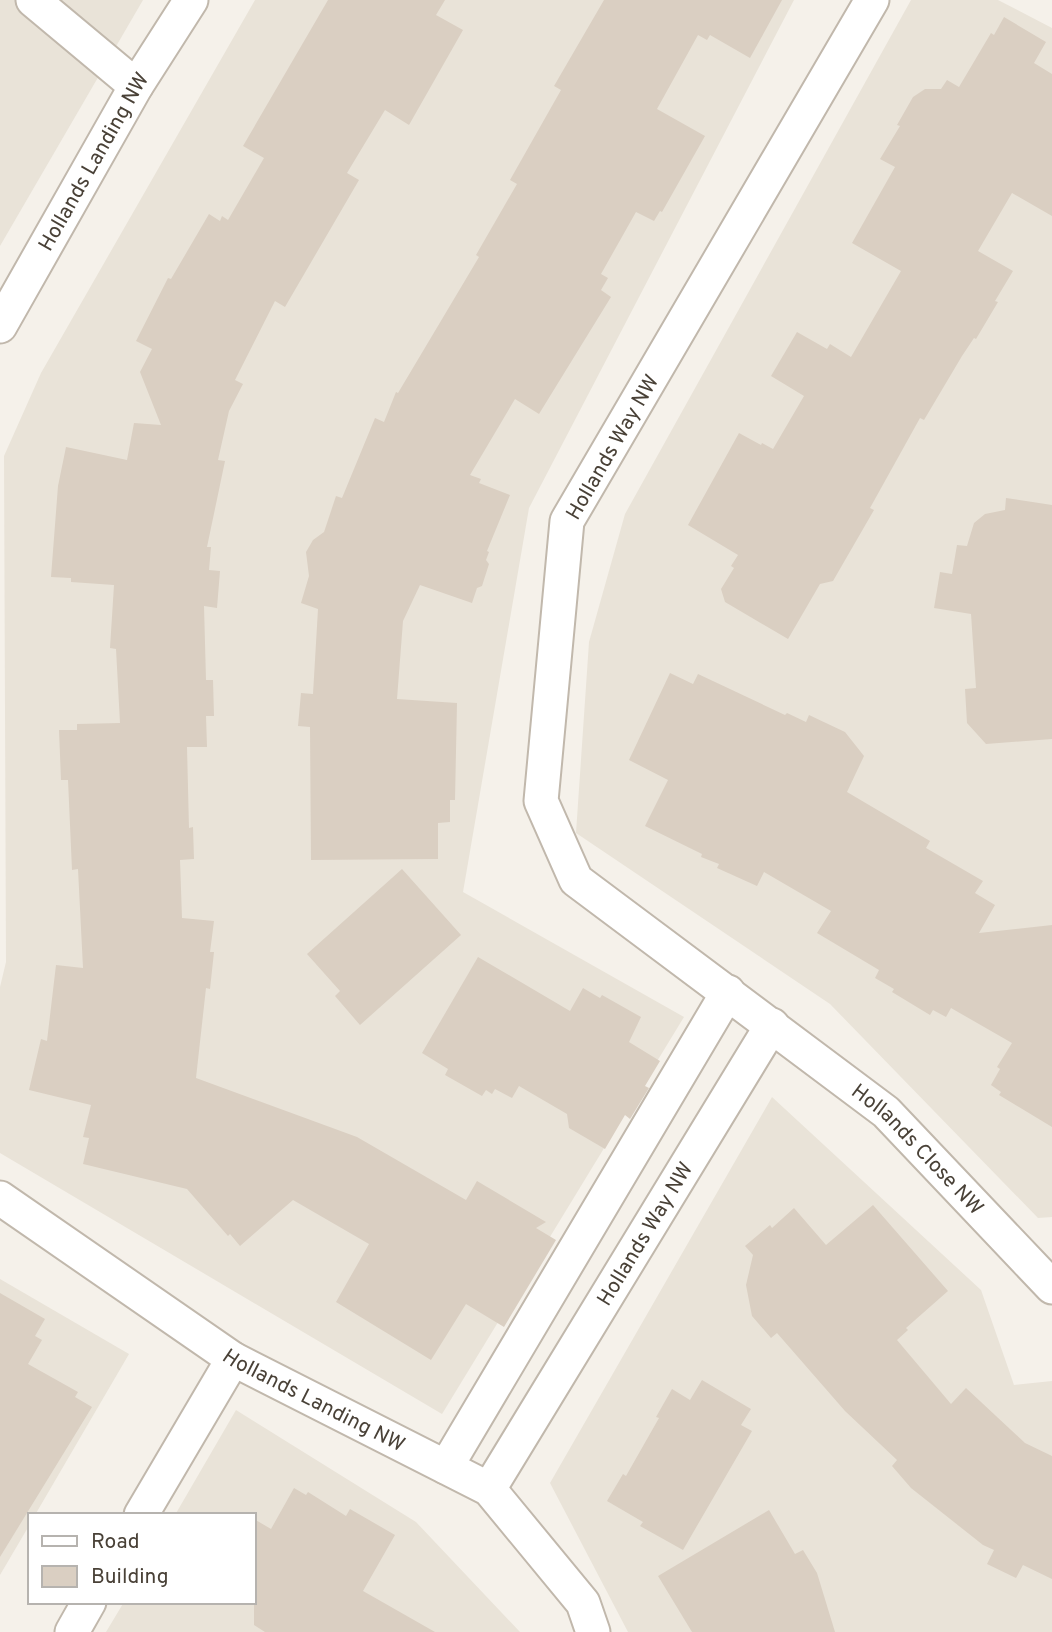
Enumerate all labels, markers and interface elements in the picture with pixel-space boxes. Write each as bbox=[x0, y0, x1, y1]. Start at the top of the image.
street label: Hollands Landing NW bbox=[33, 68, 156, 256]
street label: Hollands Way NW bbox=[561, 370, 666, 525]
street label: Hollands Close NW bbox=[845, 1079, 989, 1221]
street label: Hollands Way NW bbox=[592, 1158, 700, 1311]
street label: Hollands Landing NW bbox=[216, 1344, 409, 1459]
legend bbox=[28, 1513, 256, 1604]
text: Road bbox=[91, 1529, 140, 1556]
text: Building bbox=[91, 1564, 169, 1591]

